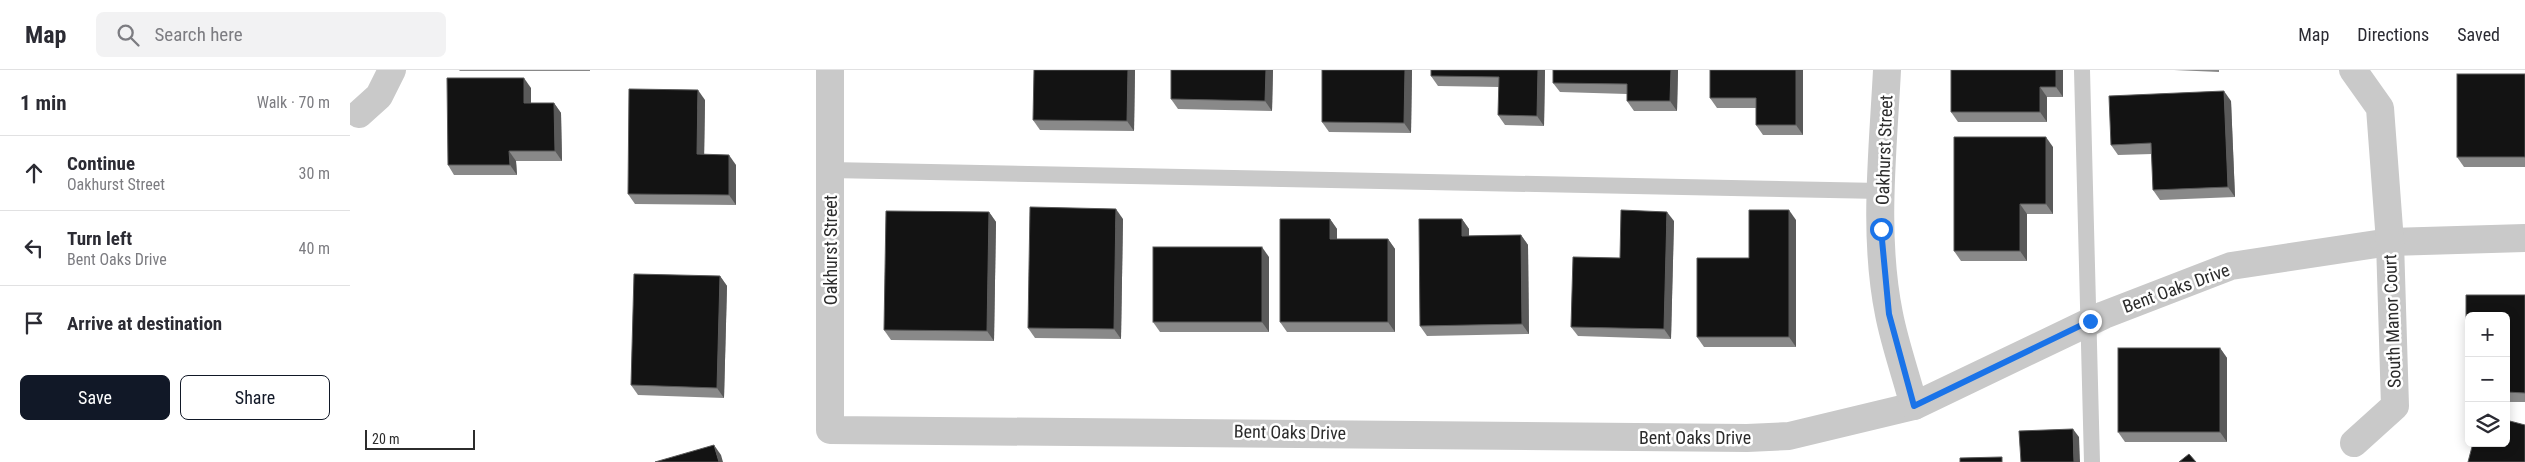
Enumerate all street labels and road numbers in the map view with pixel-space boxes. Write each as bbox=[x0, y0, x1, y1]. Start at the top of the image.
street label: Oakhurst Street bbox=[1872, 95, 1896, 205]
street label: Oakhurst Street bbox=[820, 195, 841, 305]
street label: South Manor Court bbox=[2379, 254, 2405, 388]
street label: Bent Oaks Drive bbox=[2120, 259, 2232, 317]
street label: Bent Oaks Drive bbox=[1234, 421, 1346, 443]
street label: Bent Oaks Drive bbox=[1639, 427, 1751, 448]

